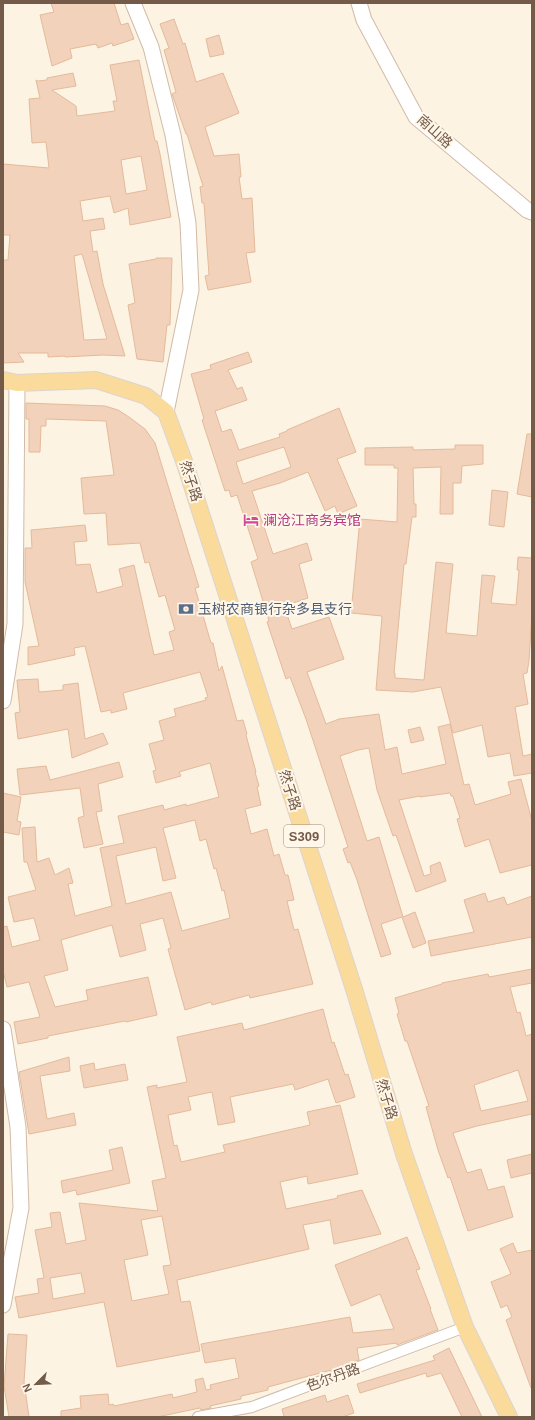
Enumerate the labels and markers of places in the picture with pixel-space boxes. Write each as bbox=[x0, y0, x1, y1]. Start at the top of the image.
hotel icon: 澜沧江商务宾馆 bbox=[242, 511, 260, 529]
place label: 澜沧江商务宾馆 bbox=[263, 512, 361, 528]
bank icon: 玉树农商银行杂多县支行 bbox=[177, 600, 195, 618]
place label: 玉树农商银行杂多县支行 bbox=[198, 601, 352, 617]

